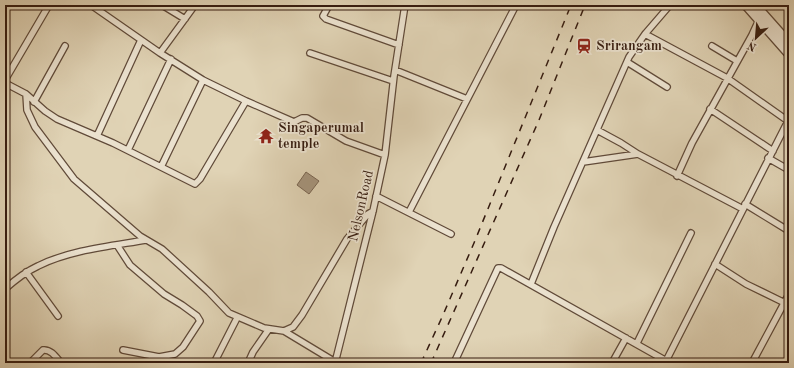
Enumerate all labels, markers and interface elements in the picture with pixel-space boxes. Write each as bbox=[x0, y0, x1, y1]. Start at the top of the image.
north arrow bbox=[736, 18, 776, 58]
station icon: Srirangam bbox=[575, 37, 593, 55]
place label: Srirangam bbox=[596, 39, 662, 53]
text: N bbox=[746, 39, 758, 52]
place label: Singaperumal temple bbox=[278, 121, 364, 151]
temple icon: Singaperumal temple bbox=[257, 127, 275, 145]
street label: NelsonRoad bbox=[346, 169, 376, 243]

